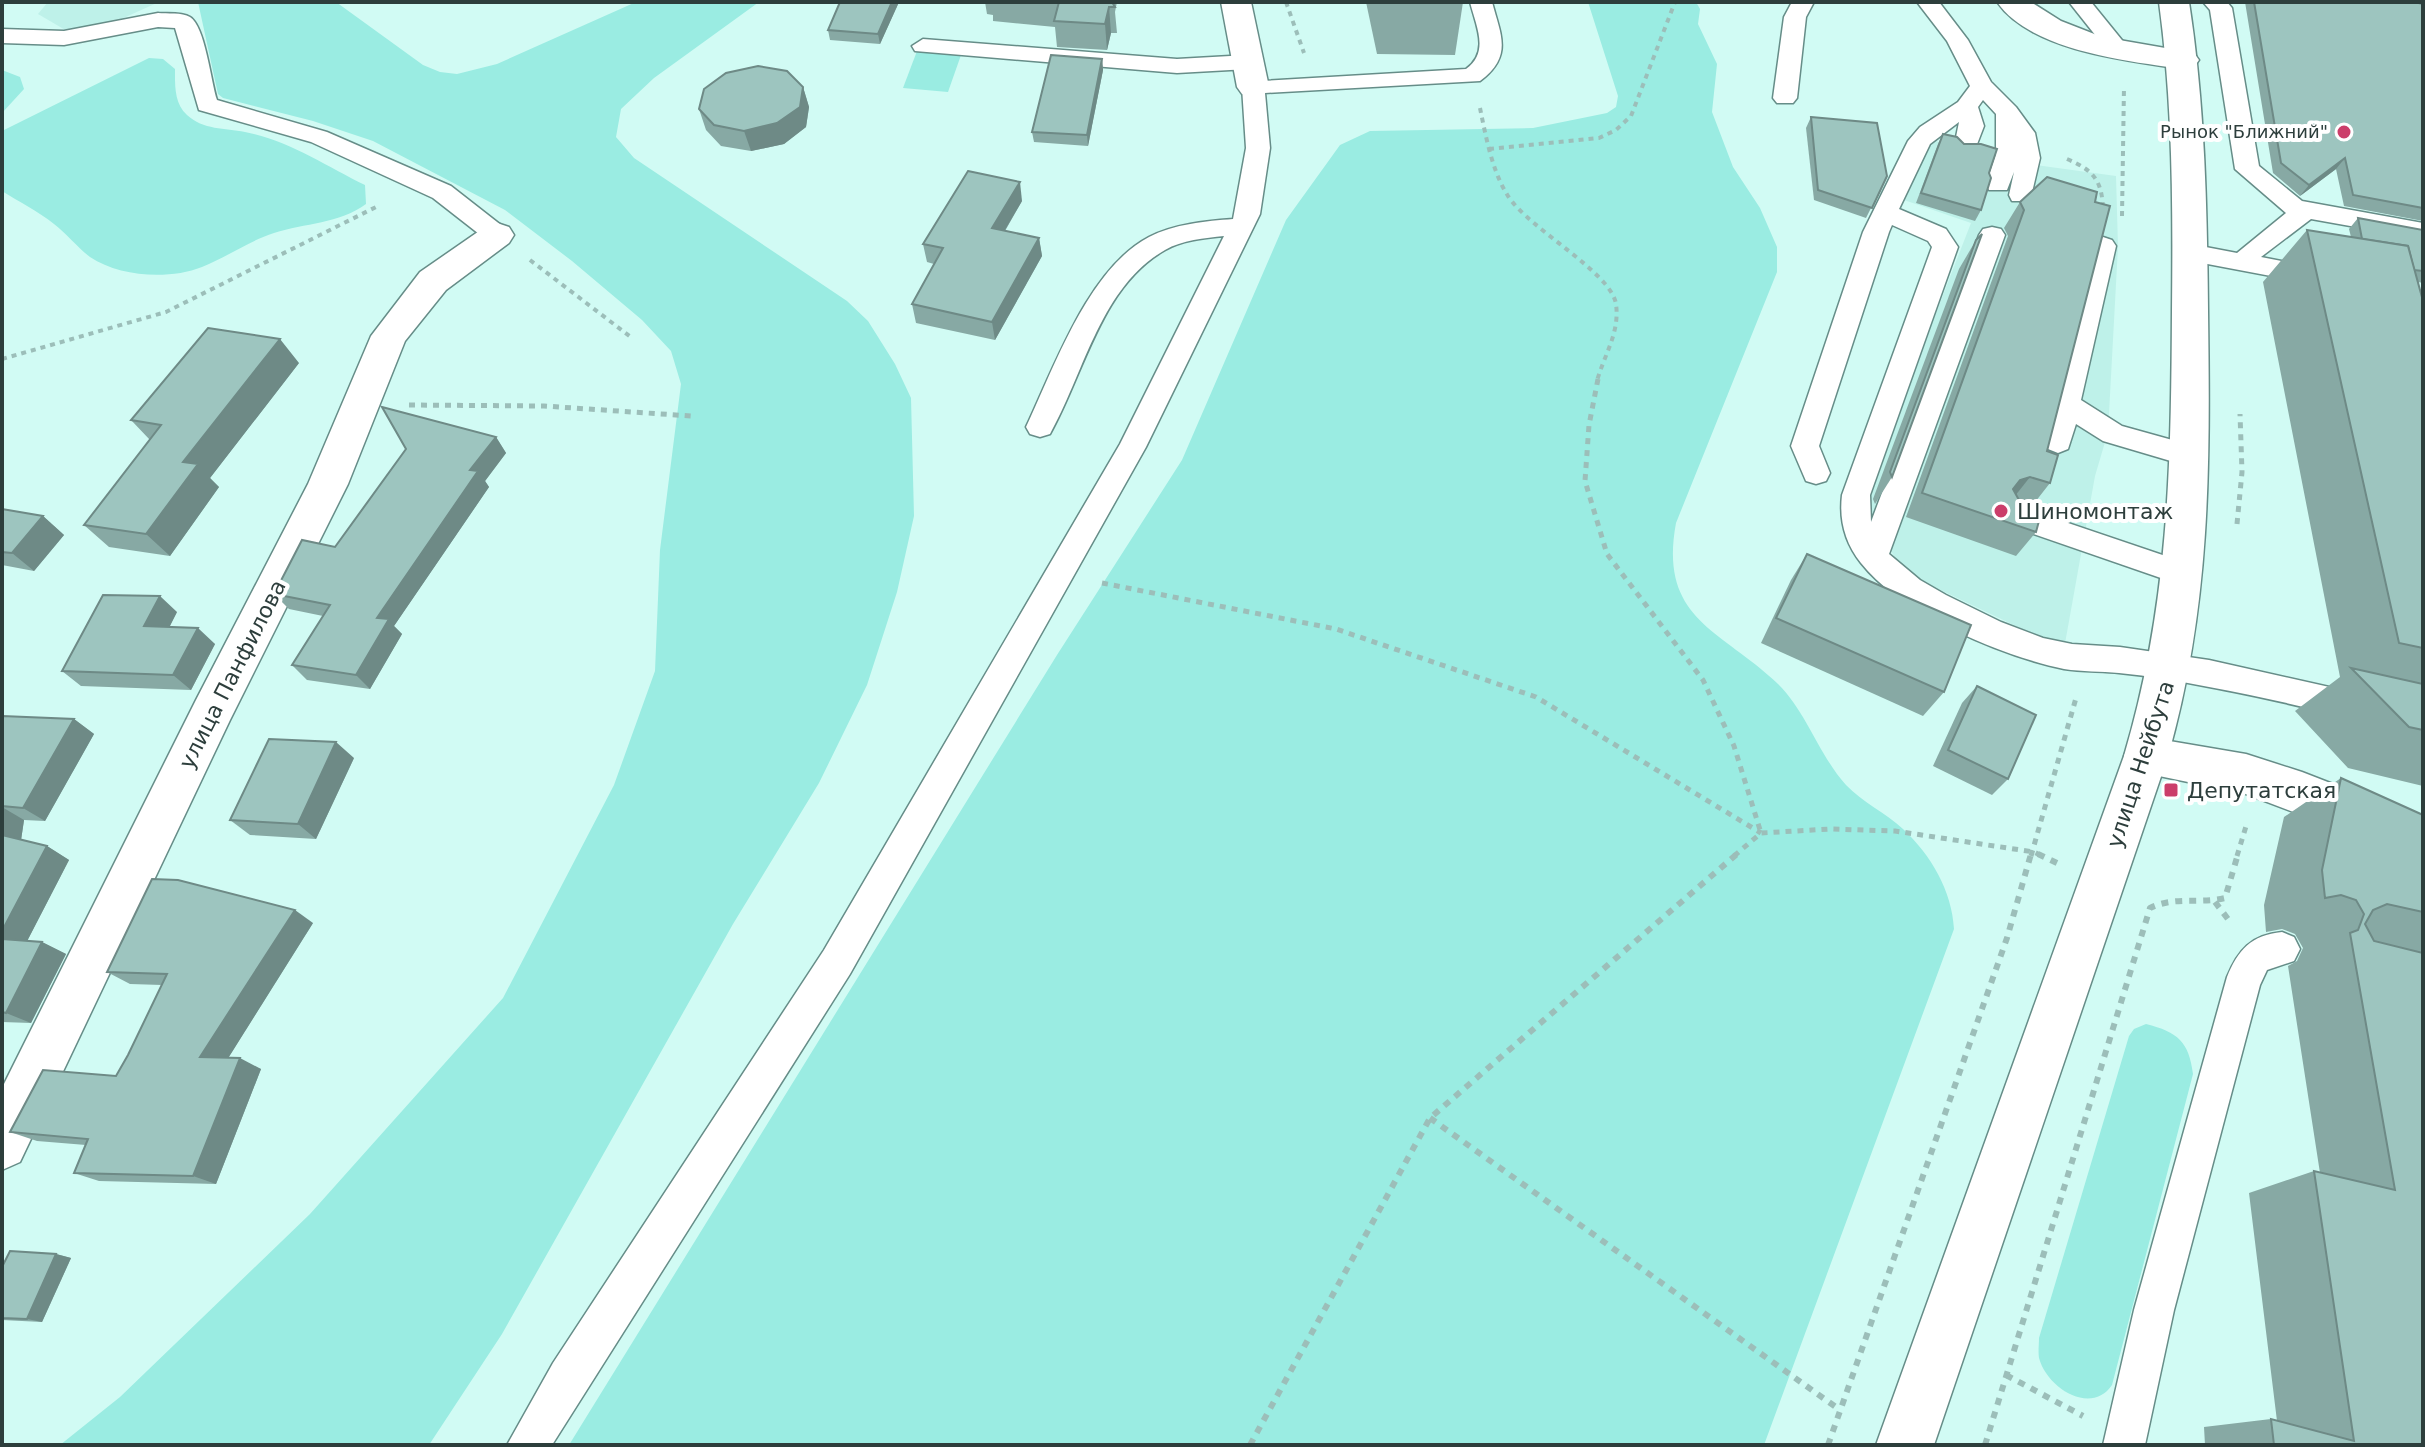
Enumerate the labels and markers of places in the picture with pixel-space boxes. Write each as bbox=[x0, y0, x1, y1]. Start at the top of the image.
place label: Рынок "Ближний" bbox=[2160, 121, 2328, 142]
marker: Рынок "Ближний" bbox=[2335, 123, 2353, 141]
place label: Шиномонтаж bbox=[2017, 499, 2173, 524]
marker: Шиномонтаж bbox=[1992, 502, 2010, 520]
place label: Депутатская bbox=[2187, 778, 2336, 803]
marker: Депутатская bbox=[2162, 781, 2180, 799]

